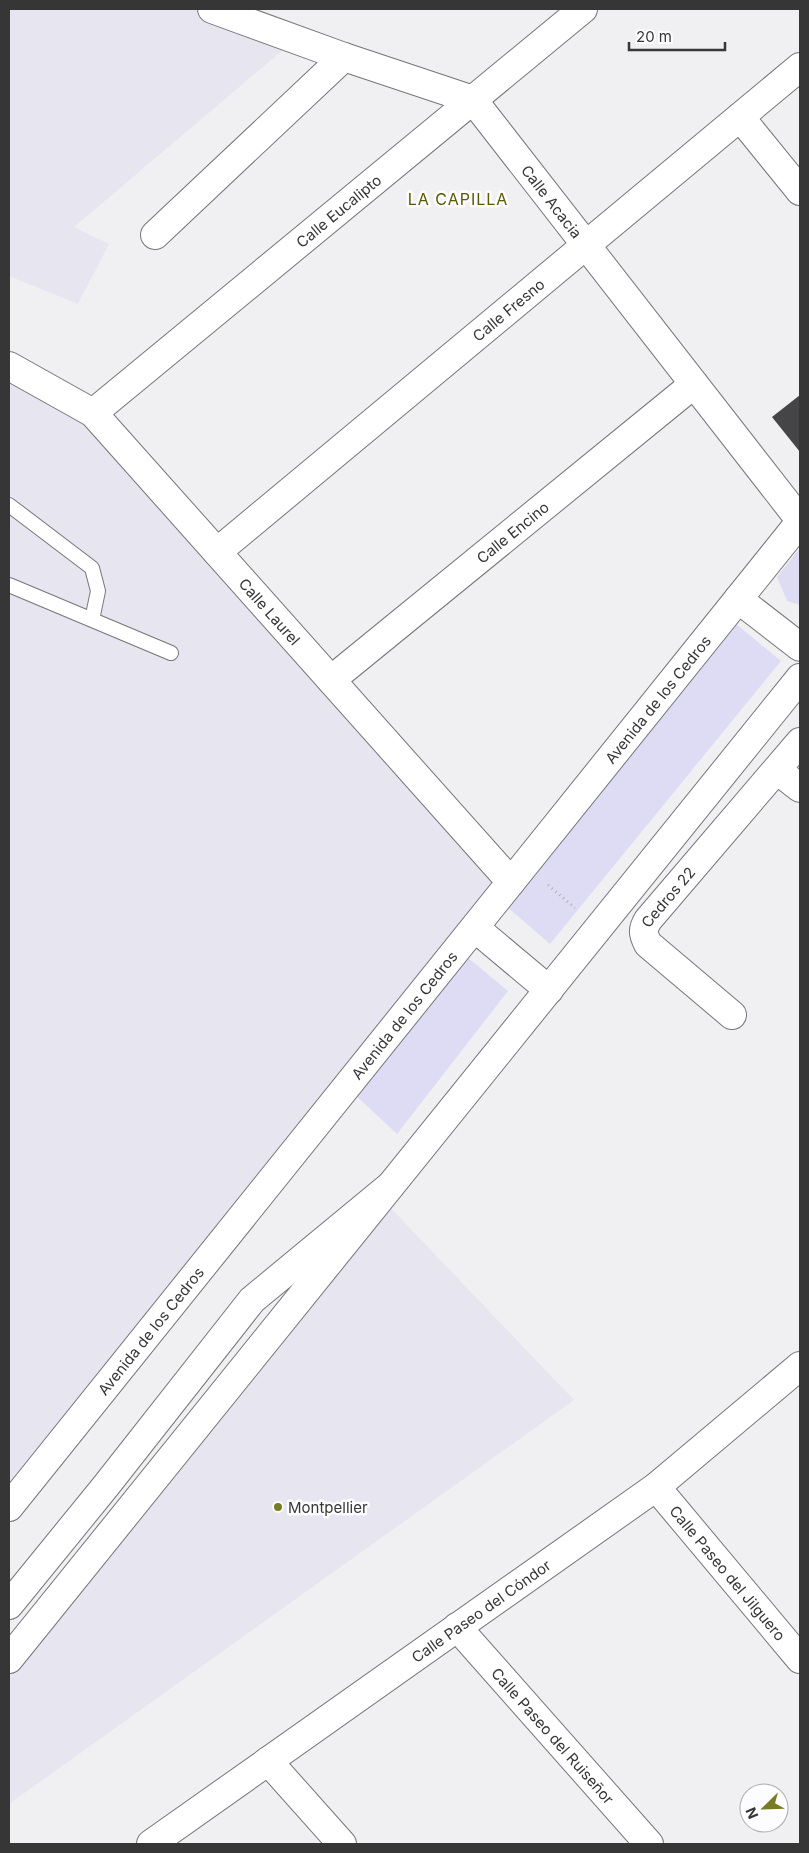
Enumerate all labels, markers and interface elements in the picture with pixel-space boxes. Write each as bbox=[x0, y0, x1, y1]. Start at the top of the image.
scale bar bbox=[629, 20, 725, 52]
text: 20 m bbox=[636, 27, 672, 46]
street label: Calle Acacia bbox=[518, 161, 586, 242]
street label: Calle Eucalipto bbox=[292, 170, 385, 251]
district label: LA CAPILLA bbox=[408, 189, 508, 209]
street label: Calle Fresno bbox=[468, 274, 548, 345]
street label: Calle Encino bbox=[472, 497, 552, 567]
street label: Calle Laurel bbox=[235, 574, 305, 649]
street label: Avenida de los Cedros bbox=[601, 631, 715, 767]
street label: Cedros 22 bbox=[636, 863, 699, 930]
street label: Avenida de los Cedros bbox=[347, 947, 461, 1083]
street label: Avenida de los Cedros bbox=[93, 1263, 208, 1399]
place label: Montpellier bbox=[288, 1498, 368, 1517]
marker: Montpellier bbox=[272, 1501, 284, 1513]
street label: Calle Paseo del Jilguero bbox=[666, 1501, 790, 1644]
street label: Calle Paseo del Cóndor bbox=[408, 1555, 554, 1666]
street label: Calle Paseo del Ruiseñor bbox=[488, 1663, 619, 1808]
north arrow bbox=[739, 1783, 789, 1833]
text: N bbox=[742, 1805, 761, 1822]

